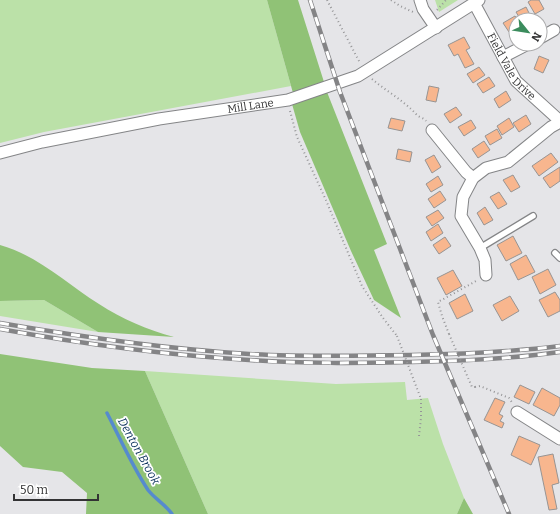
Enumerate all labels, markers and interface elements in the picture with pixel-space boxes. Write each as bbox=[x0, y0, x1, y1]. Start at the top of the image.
north arrow bbox=[508, 12, 548, 52]
text: N bbox=[528, 30, 544, 44]
street label: Field Vale Drive bbox=[484, 31, 538, 103]
street label: Mill Lane bbox=[226, 96, 274, 116]
water label: Denton Brook bbox=[115, 415, 163, 487]
scale bar bbox=[14, 476, 98, 502]
text: 50 m bbox=[20, 483, 49, 497]

